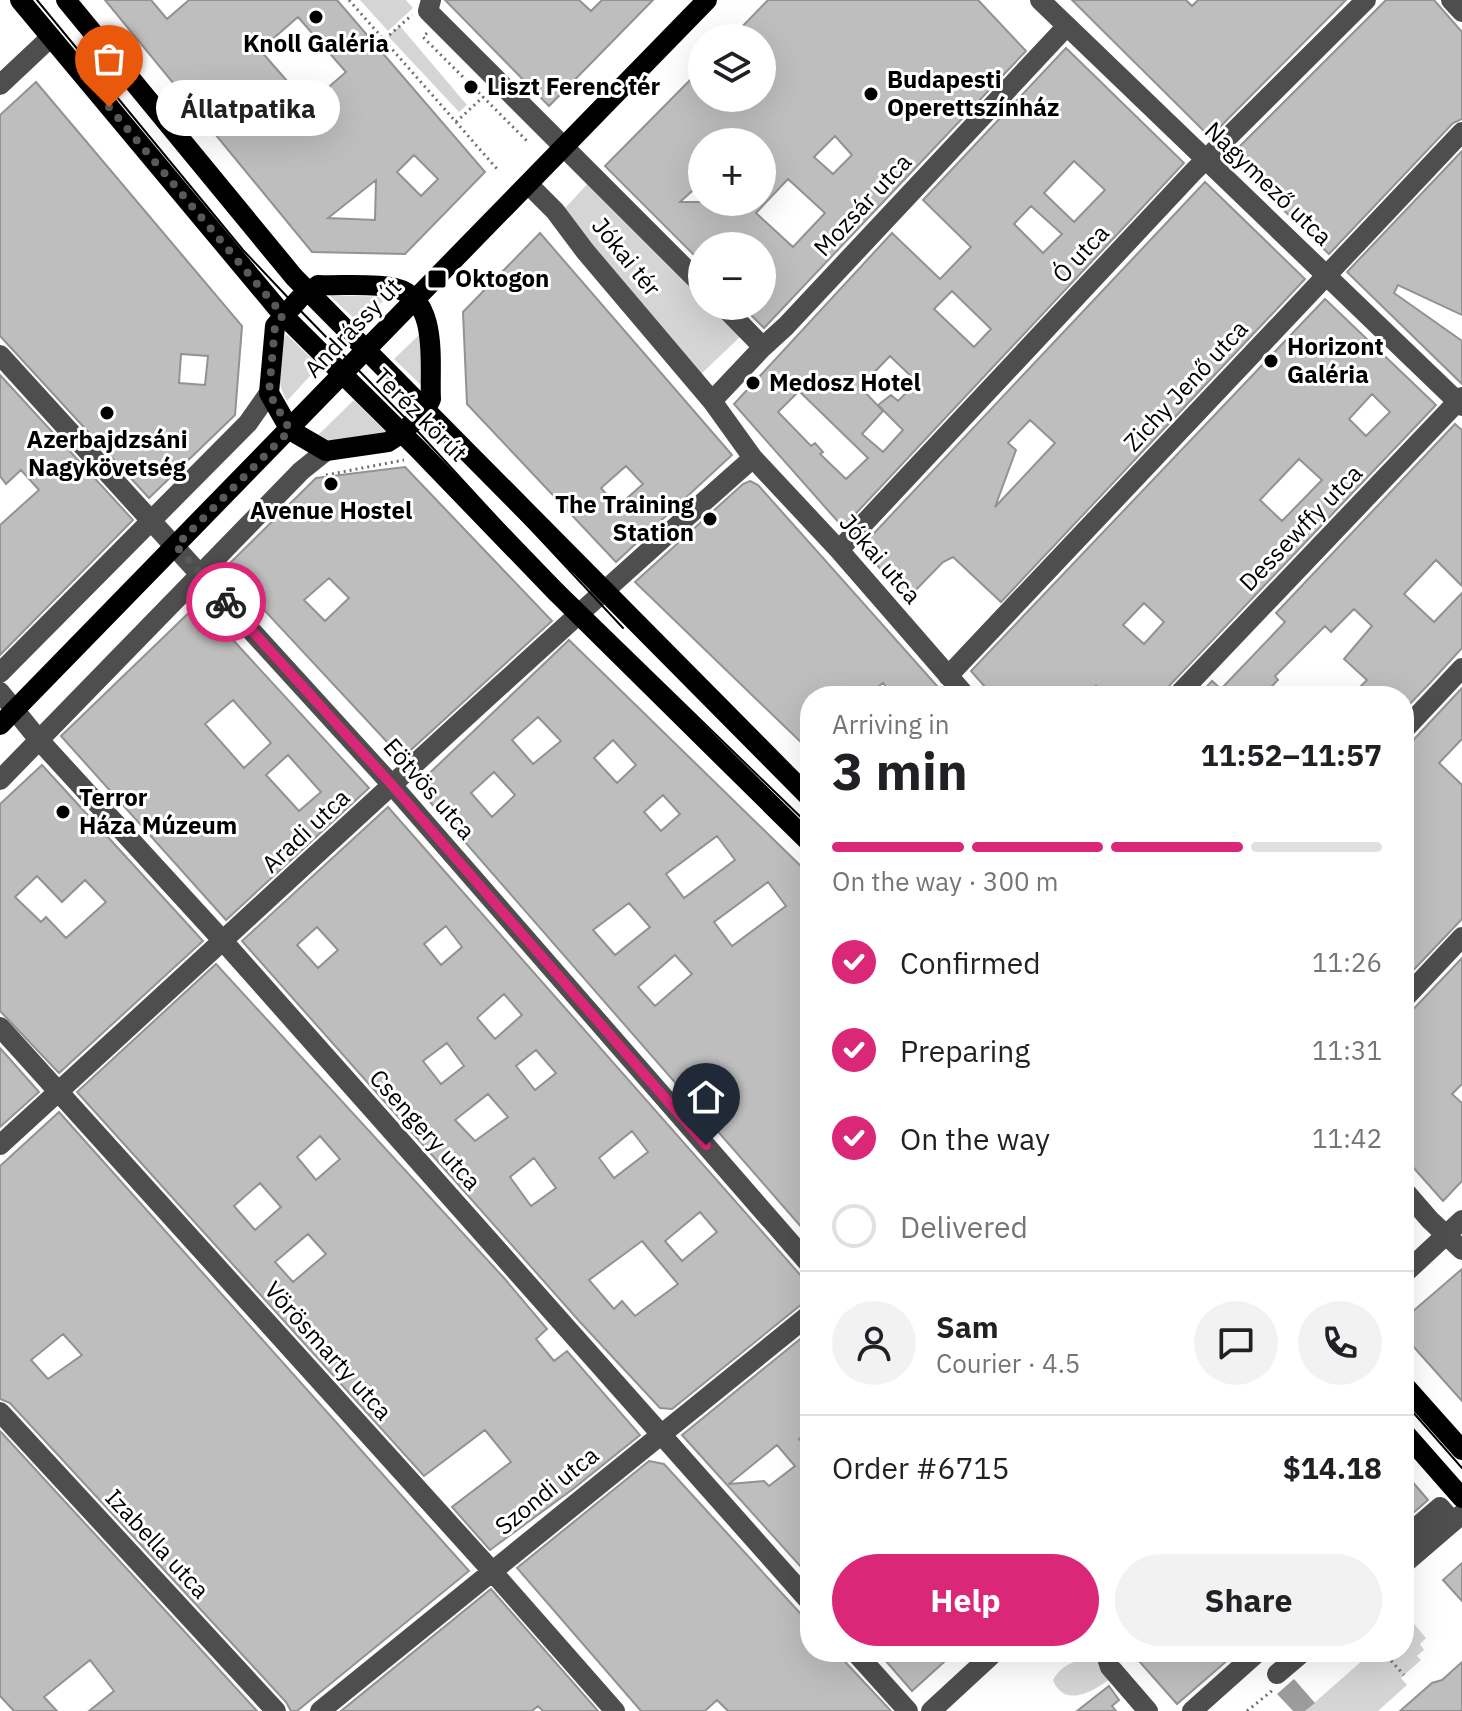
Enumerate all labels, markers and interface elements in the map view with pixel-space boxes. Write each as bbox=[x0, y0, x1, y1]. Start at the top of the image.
marker: Knoll Galéria bbox=[307, 8, 325, 26]
map controls bbox=[688, 24, 776, 320]
button: layers bbox=[688, 24, 776, 112]
pin bbox=[75, 25, 143, 107]
place label: Knoll Galéria bbox=[243, 27, 389, 59]
icon: bag bbox=[87, 37, 131, 81]
place label: Budapesti Operettszínház bbox=[887, 63, 1059, 123]
place label: Liszt Ferenc tér bbox=[487, 70, 661, 102]
marker: Liszt Ferenc tér bbox=[462, 78, 480, 96]
callout: Állatpatika bbox=[157, 79, 341, 135]
marker: Budapesti Operettszínház bbox=[862, 85, 880, 103]
text: Állatpatika bbox=[180, 91, 316, 125]
street label: Nagymező utca bbox=[1198, 114, 1339, 252]
button: + bbox=[688, 128, 776, 216]
street label: Mozsár utca bbox=[806, 146, 918, 263]
street label: Jókai tér bbox=[585, 210, 669, 303]
street label: Ó utca bbox=[1045, 217, 1116, 290]
button: − bbox=[688, 232, 776, 320]
place label: Oktogon bbox=[455, 262, 549, 294]
marker: Oktogon bbox=[426, 268, 448, 290]
street label: Andrássy út bbox=[297, 271, 408, 384]
street label: Zichy Jenő utca bbox=[1116, 313, 1254, 458]
place label: Horizont Galéria bbox=[1287, 330, 1384, 390]
marker: Horizont Galéria bbox=[1262, 352, 1280, 370]
street label: Teréz körút bbox=[367, 360, 475, 468]
place label: Medosz Hotel bbox=[769, 366, 921, 398]
marker: Medosz Hotel bbox=[744, 374, 762, 392]
marker: Azerbajdzsáni Nagykövetség bbox=[98, 404, 116, 422]
place label: Azerbajdzsáni Nagykövetség bbox=[26, 423, 188, 483]
street label: Dessewffy utca bbox=[1232, 457, 1369, 598]
marker: Avenue Hostel bbox=[322, 475, 340, 493]
place label: The Training Station bbox=[555, 488, 695, 548]
place label: Avenue Hostel bbox=[250, 494, 412, 526]
street label: Jókai utca bbox=[833, 507, 929, 610]
marker: The Training Station bbox=[701, 510, 719, 528]
courier bbox=[186, 562, 266, 642]
icon: bike bbox=[204, 580, 248, 624]
text: Arriving in bbox=[832, 707, 949, 741]
street label: Eötvös utca bbox=[377, 731, 483, 846]
text: 11:52–11:57 bbox=[1201, 735, 1382, 774]
text: 3 min bbox=[832, 737, 968, 804]
place label: Terror Háza Múzeum bbox=[79, 781, 237, 841]
street label: Aradi utca bbox=[254, 781, 356, 879]
marker: Terror Háza Múzeum bbox=[54, 803, 72, 821]
text: On the way · 300 m bbox=[832, 864, 1058, 898]
icon: check bbox=[832, 940, 876, 984]
text: Confirmed bbox=[900, 943, 1041, 982]
text: 11:26 bbox=[1312, 945, 1382, 979]
icon: check bbox=[832, 1028, 876, 1072]
text: Preparing bbox=[900, 1031, 1030, 1070]
text: 11:31 bbox=[1312, 1033, 1382, 1067]
street label: Csengery utca bbox=[363, 1062, 489, 1197]
pin bbox=[672, 1063, 740, 1145]
icon: home bbox=[684, 1075, 728, 1119]
icon: check bbox=[832, 1116, 876, 1160]
text: On the way bbox=[900, 1119, 1050, 1158]
text: 11:42 bbox=[1312, 1121, 1382, 1155]
text: Delivered bbox=[900, 1207, 1028, 1246]
street label: Vörösmarty utca bbox=[258, 1274, 400, 1427]
button: person bbox=[832, 1301, 916, 1385]
button: chat bbox=[1194, 1301, 1278, 1385]
button: phone bbox=[1298, 1301, 1382, 1385]
text: Sam bbox=[936, 1307, 999, 1346]
text: Courier · 4.5 bbox=[936, 1346, 1080, 1380]
street label: Szondi utca bbox=[488, 1439, 605, 1542]
text: Order #6715 bbox=[832, 1448, 1009, 1487]
text: $14.18 bbox=[1283, 1448, 1382, 1487]
street label: Izabella utca bbox=[99, 1482, 217, 1605]
button: Help bbox=[832, 1554, 1099, 1646]
button: Share bbox=[1115, 1554, 1382, 1646]

